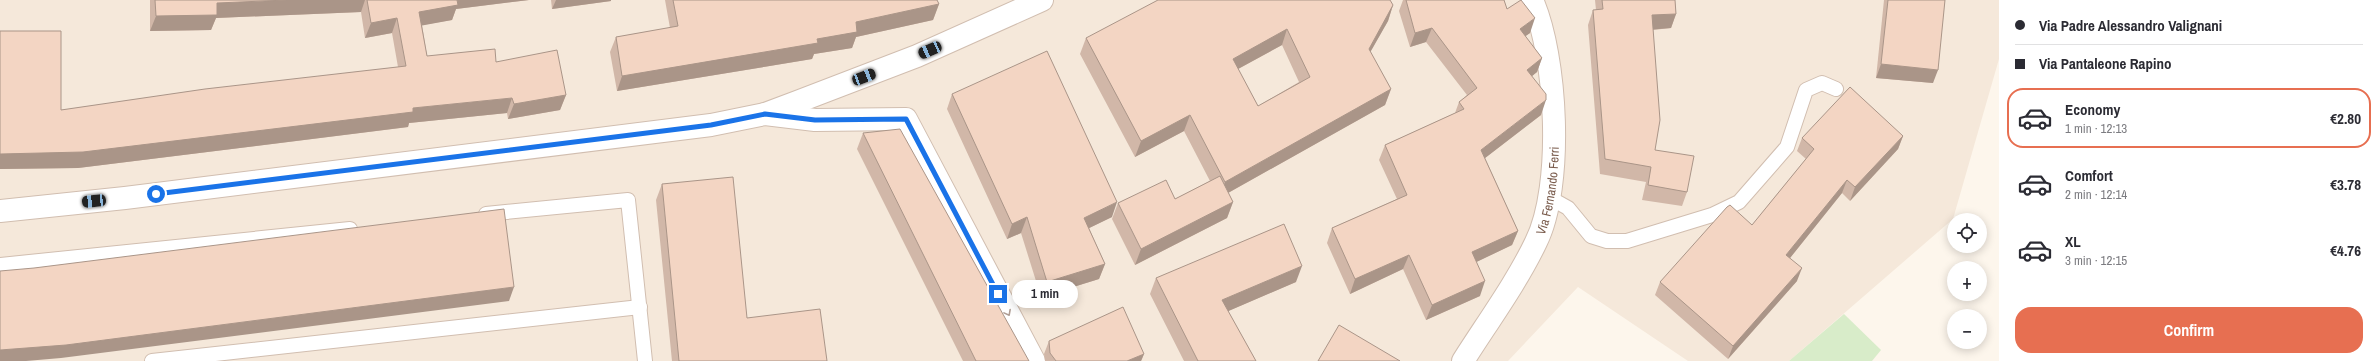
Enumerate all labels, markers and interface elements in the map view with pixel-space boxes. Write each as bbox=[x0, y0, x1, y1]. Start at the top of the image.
text: Via Padre Alessandro Valignani bbox=[2039, 15, 2222, 36]
car bbox=[917, 40, 943, 60]
text: Via Pantaleone Rapino bbox=[2039, 53, 2171, 74]
car bbox=[851, 67, 877, 87]
text: Economy bbox=[2065, 99, 2120, 120]
icon: car bbox=[2017, 100, 2053, 136]
text: €2.80 bbox=[2330, 108, 2361, 129]
text: 1 min · 12:13 bbox=[2065, 120, 2127, 137]
street label: Via Fernando Ferri bbox=[1532, 146, 1563, 237]
text: Comfort bbox=[2065, 165, 2113, 186]
icon: car bbox=[2017, 166, 2053, 202]
text: €3.78 bbox=[2330, 174, 2361, 195]
route start bbox=[147, 185, 165, 203]
text: 2 min · 12:14 bbox=[2065, 186, 2127, 203]
car bbox=[81, 194, 107, 208]
map controls bbox=[1947, 213, 1987, 349]
button: locate bbox=[1947, 213, 1987, 253]
text: XL bbox=[2065, 231, 2081, 252]
icon: car bbox=[2017, 232, 2053, 268]
text: €4.76 bbox=[2330, 240, 2361, 261]
text: 3 min · 12:15 bbox=[2065, 252, 2127, 269]
button: + bbox=[1947, 261, 1987, 301]
callout: 1 min bbox=[1012, 280, 1078, 308]
route end bbox=[989, 285, 1007, 303]
text: 1 min bbox=[1031, 285, 1059, 302]
button: Confirm bbox=[2015, 307, 2363, 353]
one-way arrow bbox=[1004, 309, 1011, 316]
button: − bbox=[1947, 309, 1987, 349]

